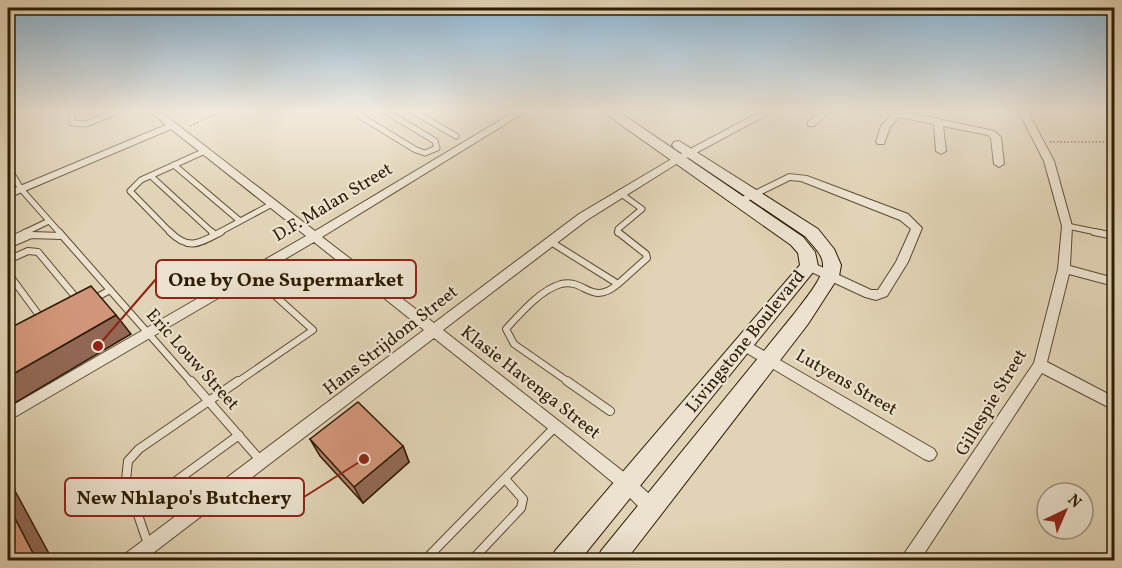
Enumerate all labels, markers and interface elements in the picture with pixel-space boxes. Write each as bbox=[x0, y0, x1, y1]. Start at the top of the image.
street label: D.F. Malan Street bbox=[268, 157, 398, 249]
callout: One by One Supermarket bbox=[156, 260, 416, 298]
street label: Livingstone Boulevard bbox=[680, 265, 812, 419]
text: One by One Supermarket bbox=[168, 267, 404, 295]
street label: Hans Strijdom Street bbox=[318, 280, 464, 402]
street label: Eric Louw Street bbox=[140, 304, 244, 416]
street label: Klasie Havenga Street bbox=[455, 320, 605, 446]
street label: Lutyens Street bbox=[790, 344, 902, 422]
street label: Gillespie Street bbox=[950, 345, 1034, 461]
callout: New Nhlapo's Butchery bbox=[65, 478, 304, 516]
north arrow bbox=[1035, 481, 1095, 541]
text: New Nhlapo's Butchery bbox=[77, 485, 291, 513]
text: N bbox=[1062, 490, 1086, 514]

